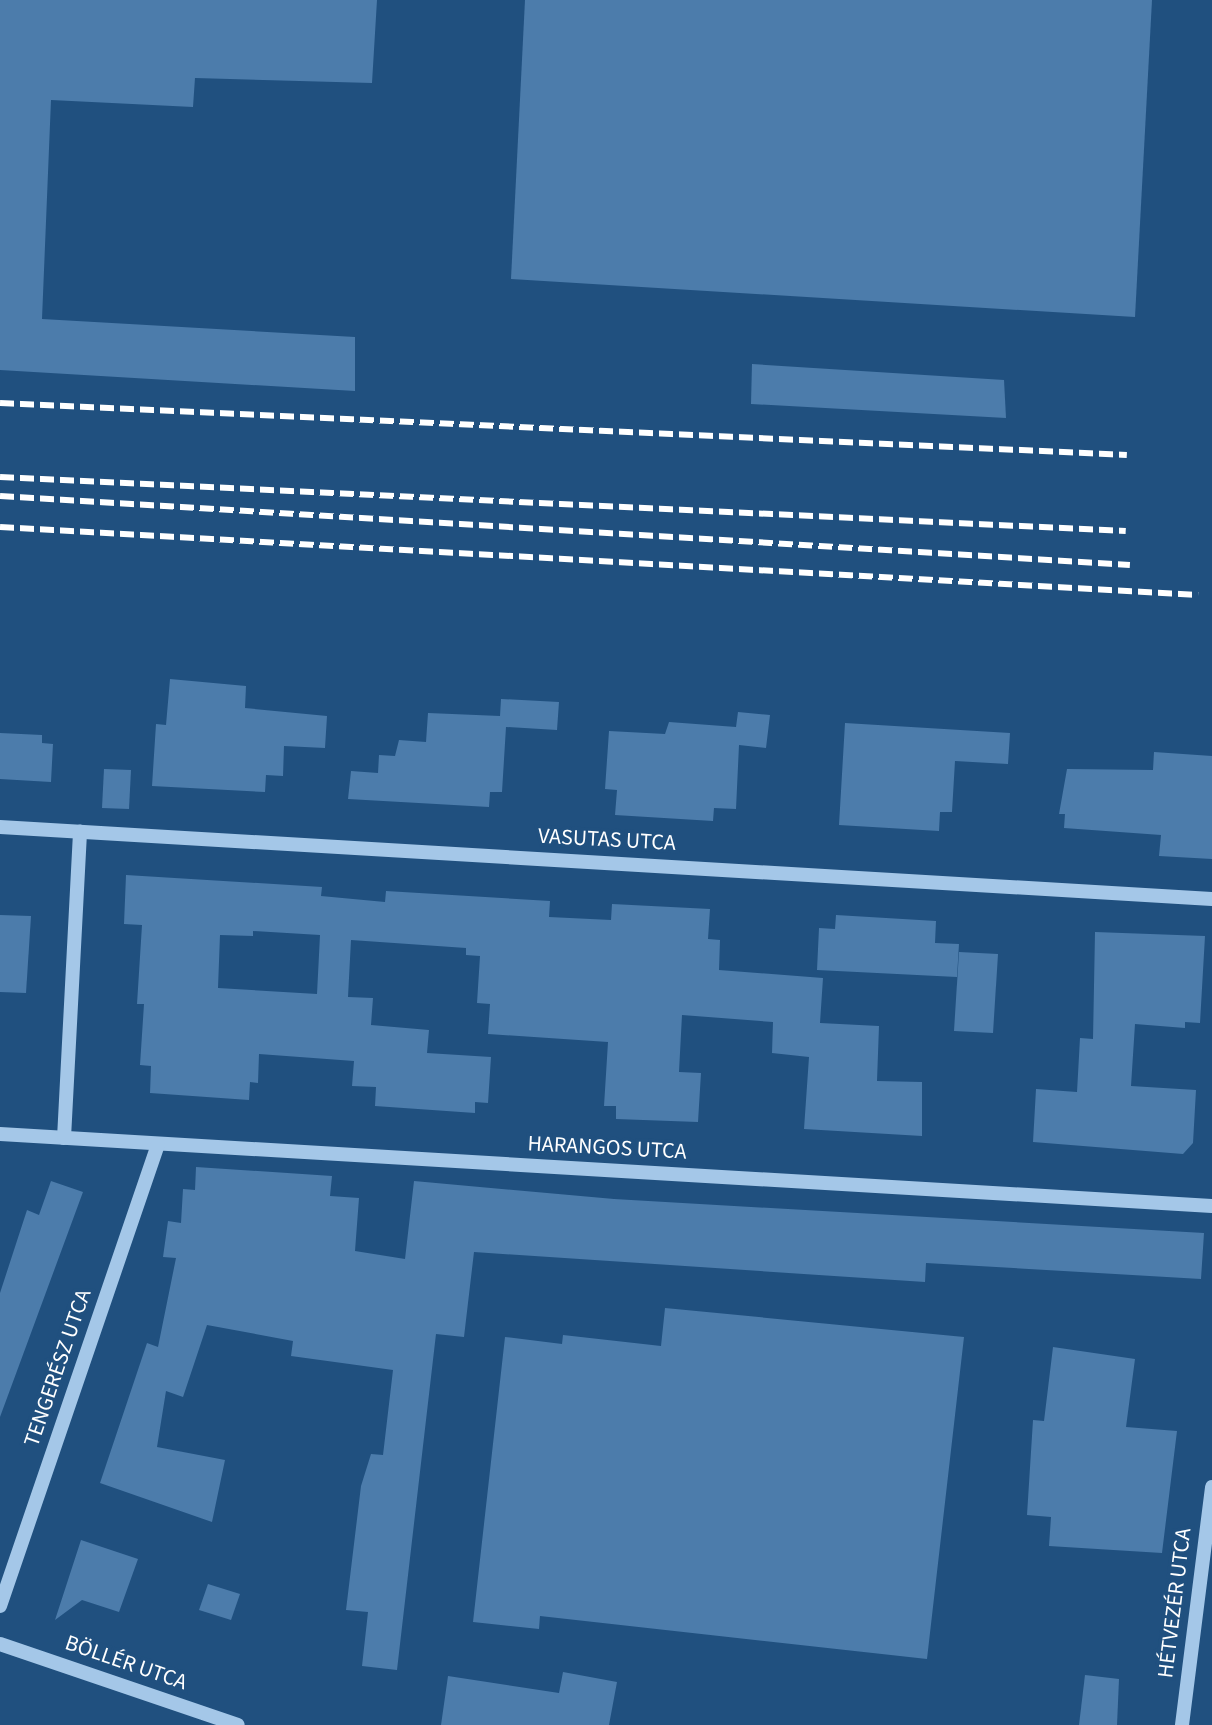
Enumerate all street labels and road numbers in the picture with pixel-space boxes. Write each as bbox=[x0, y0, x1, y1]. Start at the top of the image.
street label: VASUTAS UTCA bbox=[537, 823, 677, 857]
street label: HARANGOS UTCA bbox=[527, 1131, 687, 1165]
street label: TENGERÉSZ UTCA bbox=[19, 1286, 97, 1450]
street label: HÉTVEZÉR UTCA bbox=[1153, 1526, 1197, 1680]
street label: BÖLLÉR UTCA bbox=[61, 1630, 191, 1696]

